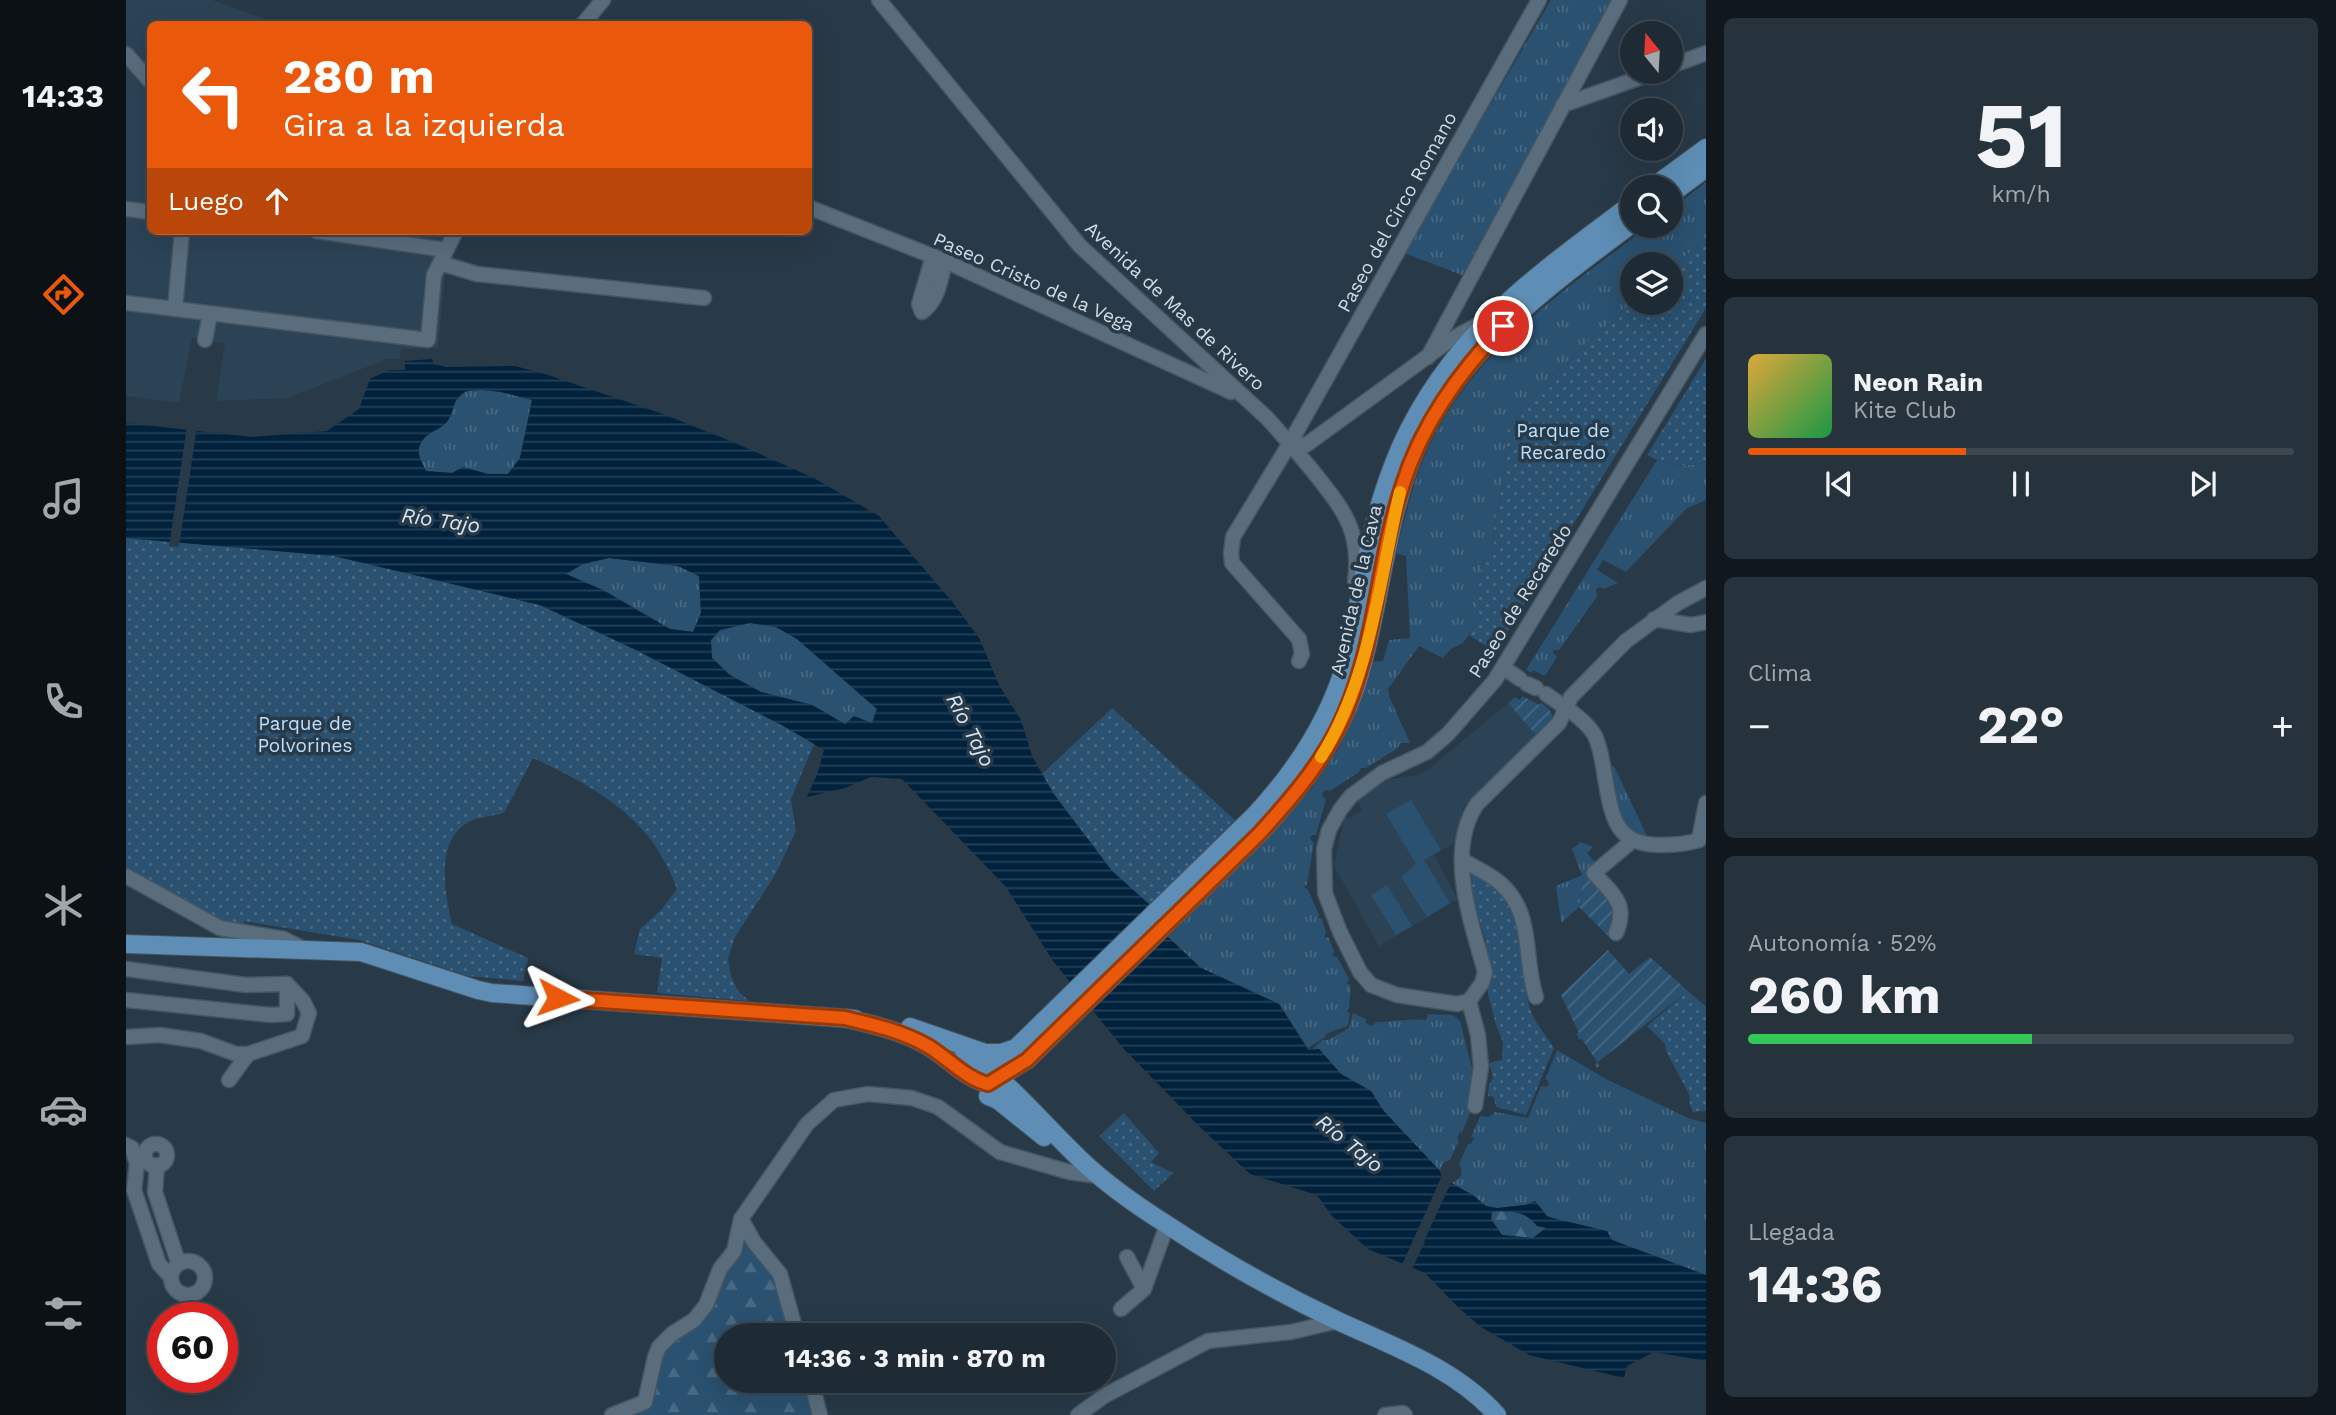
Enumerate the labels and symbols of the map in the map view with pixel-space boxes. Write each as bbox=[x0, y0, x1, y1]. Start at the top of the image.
north arrow bbox=[1620, 21, 1684, 84]
street label: Paseo del Circo Romano bbox=[1332, 108, 1462, 316]
street label: Avenida de Mas de Rivero bbox=[1080, 217, 1270, 395]
street label: Paseo Cristo de la Vega bbox=[930, 227, 1138, 337]
pin bbox=[1473, 296, 1533, 356]
park label: Parque de Recaredo bbox=[1516, 419, 1610, 464]
water label: Río Tajo bbox=[400, 502, 482, 538]
street label: Avenida de la Cava bbox=[1325, 502, 1387, 677]
street label: Paseo de Recaredo bbox=[1463, 520, 1577, 682]
water label: Río Tajo bbox=[941, 689, 1001, 771]
park label: Parque de Polvorines bbox=[257, 712, 353, 757]
position arrow bbox=[521, 961, 595, 1035]
water label: Río Tajo bbox=[1311, 1108, 1389, 1178]
speed limit sign: 60 bbox=[147, 1302, 238, 1393]

